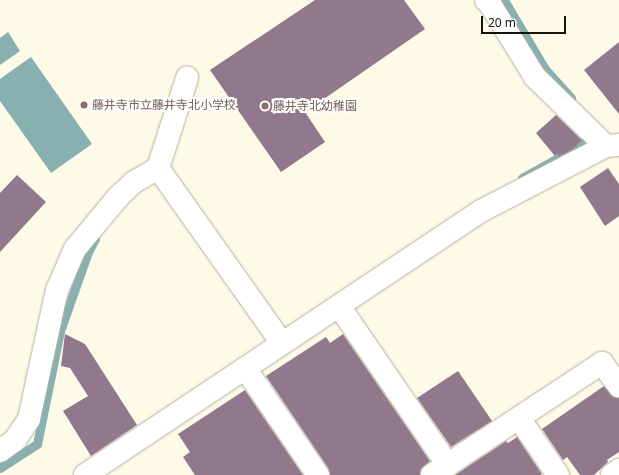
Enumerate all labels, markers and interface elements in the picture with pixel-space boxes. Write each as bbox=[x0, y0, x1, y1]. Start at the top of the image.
scale bar bbox=[483, 8, 568, 34]
text: 20 m bbox=[488, 14, 516, 31]
place label: 藤井寺市立藤井寺北小学校 bbox=[92, 98, 236, 112]
place label: 藤井寺北幼稚園 bbox=[273, 99, 357, 113]
marker: 藤井寺市立藤井寺北小学校 bbox=[79, 100, 89, 110]
marker: 藤井寺北幼稚園 bbox=[260, 101, 270, 111]

